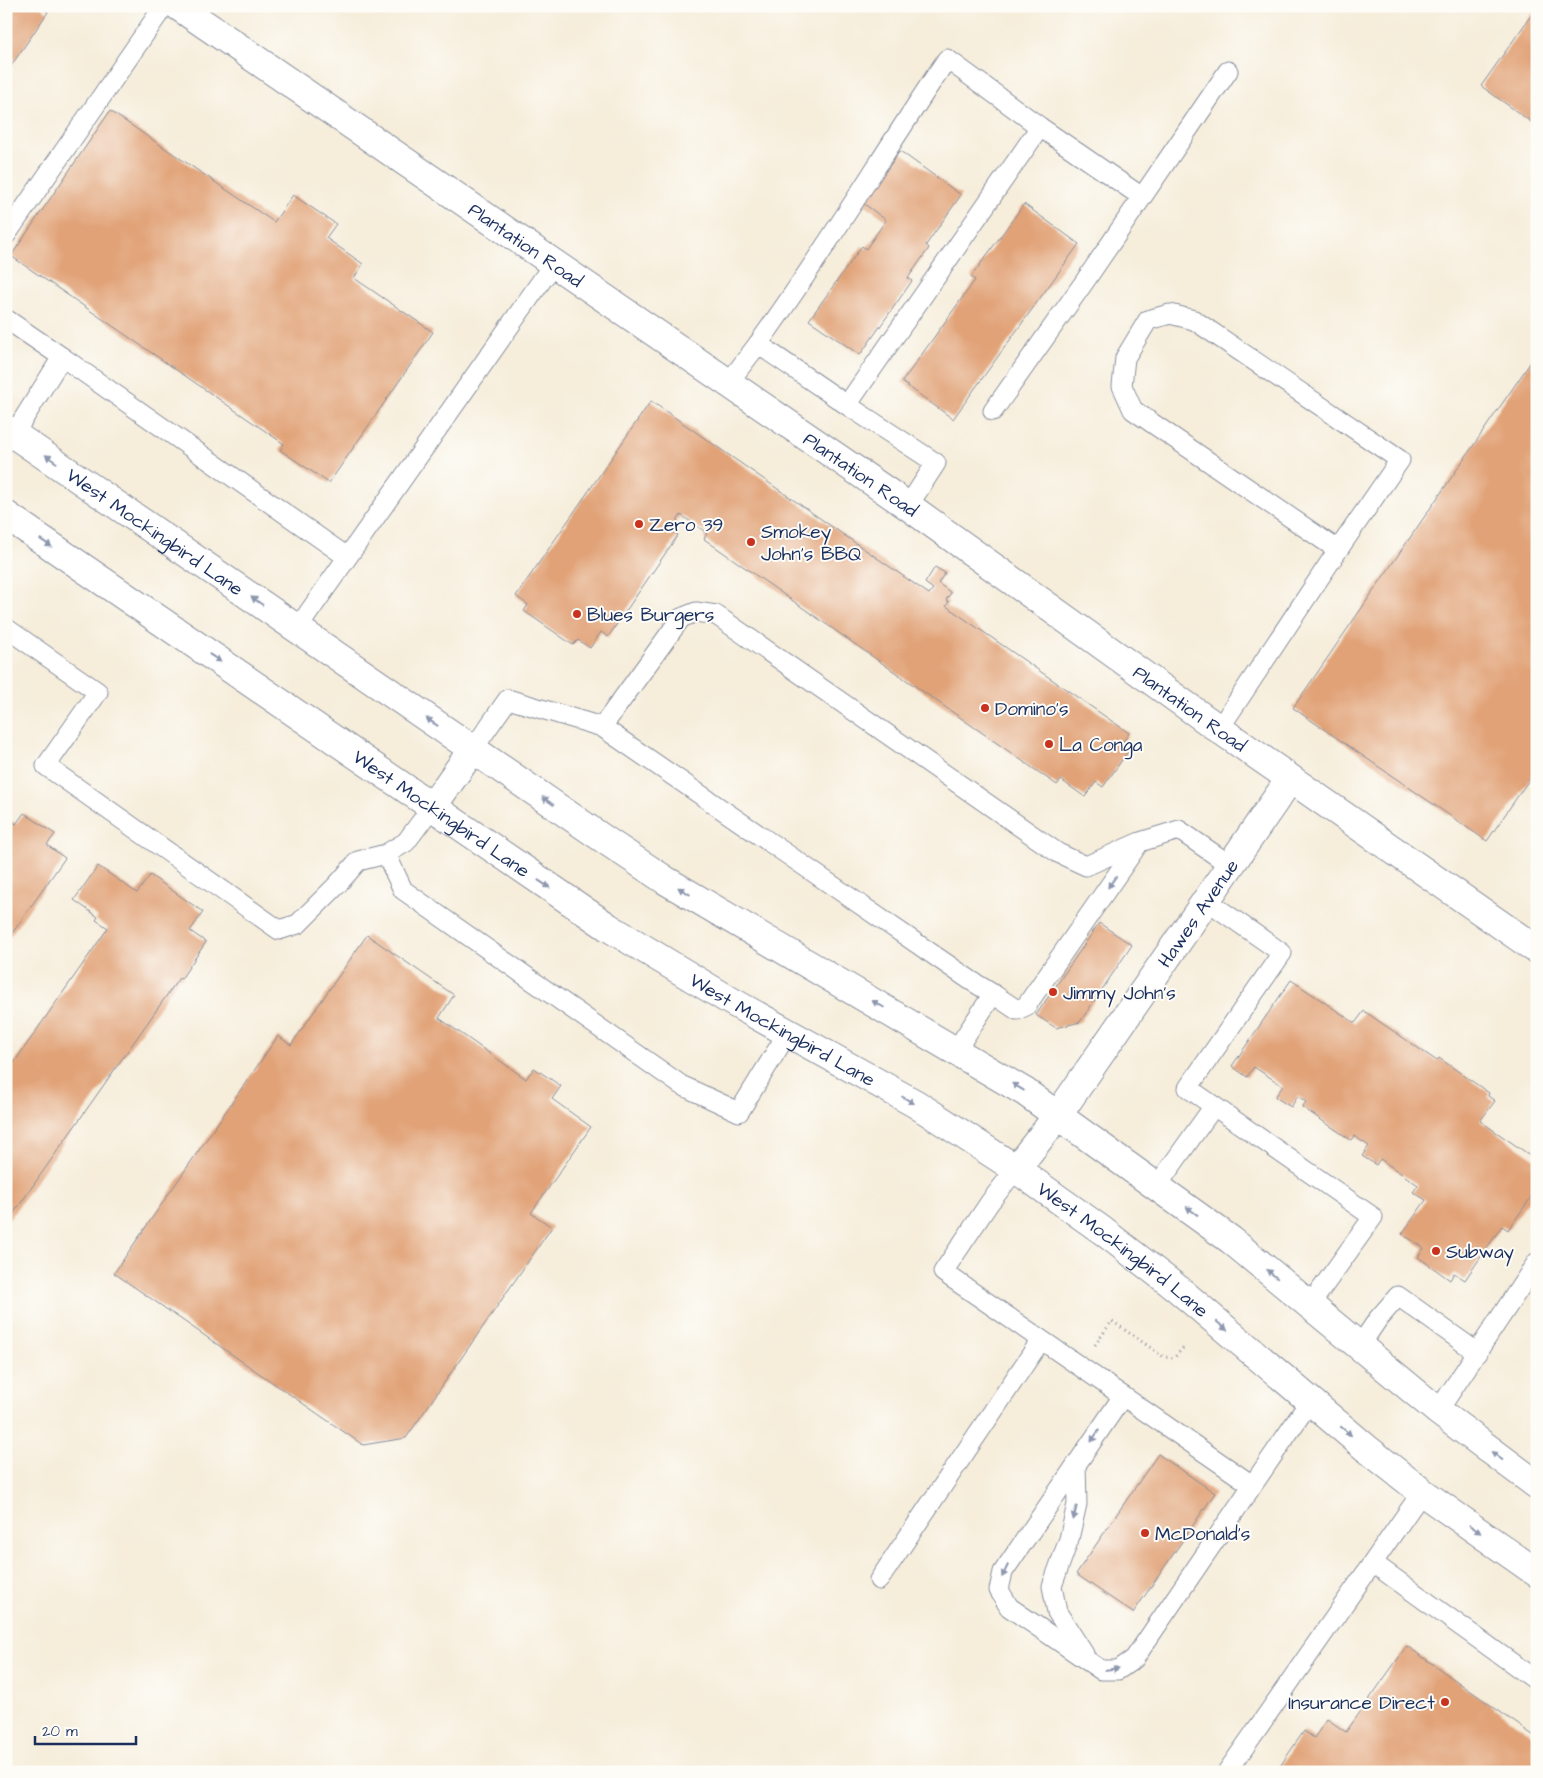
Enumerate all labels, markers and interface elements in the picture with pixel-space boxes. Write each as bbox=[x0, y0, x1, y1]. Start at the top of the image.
street label: Plantation Road bbox=[463, 197, 588, 295]
street label: Plantation Road bbox=[798, 426, 923, 524]
one-way arrow bbox=[44, 454, 58, 464]
street label: West Mockingbird Lane bbox=[60, 462, 248, 603]
place label: Zero 39 bbox=[649, 512, 723, 539]
marker: Zero 39 bbox=[633, 518, 645, 530]
place label: Smokey John's BBQ bbox=[761, 519, 861, 568]
marker: Smokey John's BBQ bbox=[745, 536, 757, 548]
one-way arrow bbox=[40, 538, 53, 548]
one-way arrow bbox=[250, 596, 264, 606]
place label: Blues Burgers bbox=[587, 602, 714, 630]
marker: Blues Burgers bbox=[571, 608, 583, 620]
one-way arrow bbox=[209, 653, 222, 663]
street label: Plantation Road bbox=[1127, 660, 1252, 759]
place label: Domino's bbox=[995, 696, 1068, 723]
marker: Domino's bbox=[979, 702, 991, 714]
one-way arrow bbox=[426, 717, 439, 727]
place label: La Conga bbox=[1059, 732, 1143, 760]
marker: La Conga bbox=[1043, 738, 1055, 750]
street label: West Mockingbird Lane bbox=[347, 744, 535, 885]
one-way arrow bbox=[541, 796, 555, 806]
street label: Hawes Avenue bbox=[1152, 854, 1246, 973]
one-way arrow bbox=[1107, 875, 1117, 889]
one-way arrow bbox=[538, 879, 551, 889]
one-way arrow bbox=[677, 886, 690, 896]
street label: West Mockingbird Lane bbox=[684, 967, 880, 1094]
place label: Jimmy John's bbox=[1063, 980, 1176, 1008]
marker: Jimmy John's bbox=[1047, 986, 1059, 998]
one-way arrow bbox=[872, 1000, 885, 1009]
one-way arrow bbox=[1011, 1083, 1025, 1092]
one-way arrow bbox=[901, 1095, 915, 1104]
street label: West Mockingbird Lane bbox=[1031, 1176, 1214, 1324]
one-way arrow bbox=[1186, 1206, 1199, 1217]
place label: Subway bbox=[1446, 1239, 1515, 1267]
marker: Subway bbox=[1430, 1245, 1442, 1257]
one-way arrow bbox=[1266, 1269, 1279, 1280]
one-way arrow bbox=[1215, 1320, 1228, 1331]
one-way arrow bbox=[1339, 1425, 1351, 1437]
one-way arrow bbox=[1090, 1430, 1100, 1443]
one-way arrow bbox=[1490, 1451, 1504, 1461]
one-way arrow bbox=[1071, 1505, 1079, 1520]
place label: McDonald's bbox=[1155, 1521, 1250, 1548]
one-way arrow bbox=[1468, 1524, 1482, 1534]
marker: McDonald's bbox=[1139, 1527, 1151, 1539]
one-way arrow bbox=[1001, 1564, 1009, 1579]
one-way arrow bbox=[1104, 1665, 1120, 1673]
place label: Insurance Direct bbox=[1288, 1690, 1435, 1717]
marker: Insurance Direct bbox=[1439, 1696, 1451, 1708]
scale bar bbox=[35, 1713, 136, 1745]
text: 20 m bbox=[42, 1721, 78, 1742]

